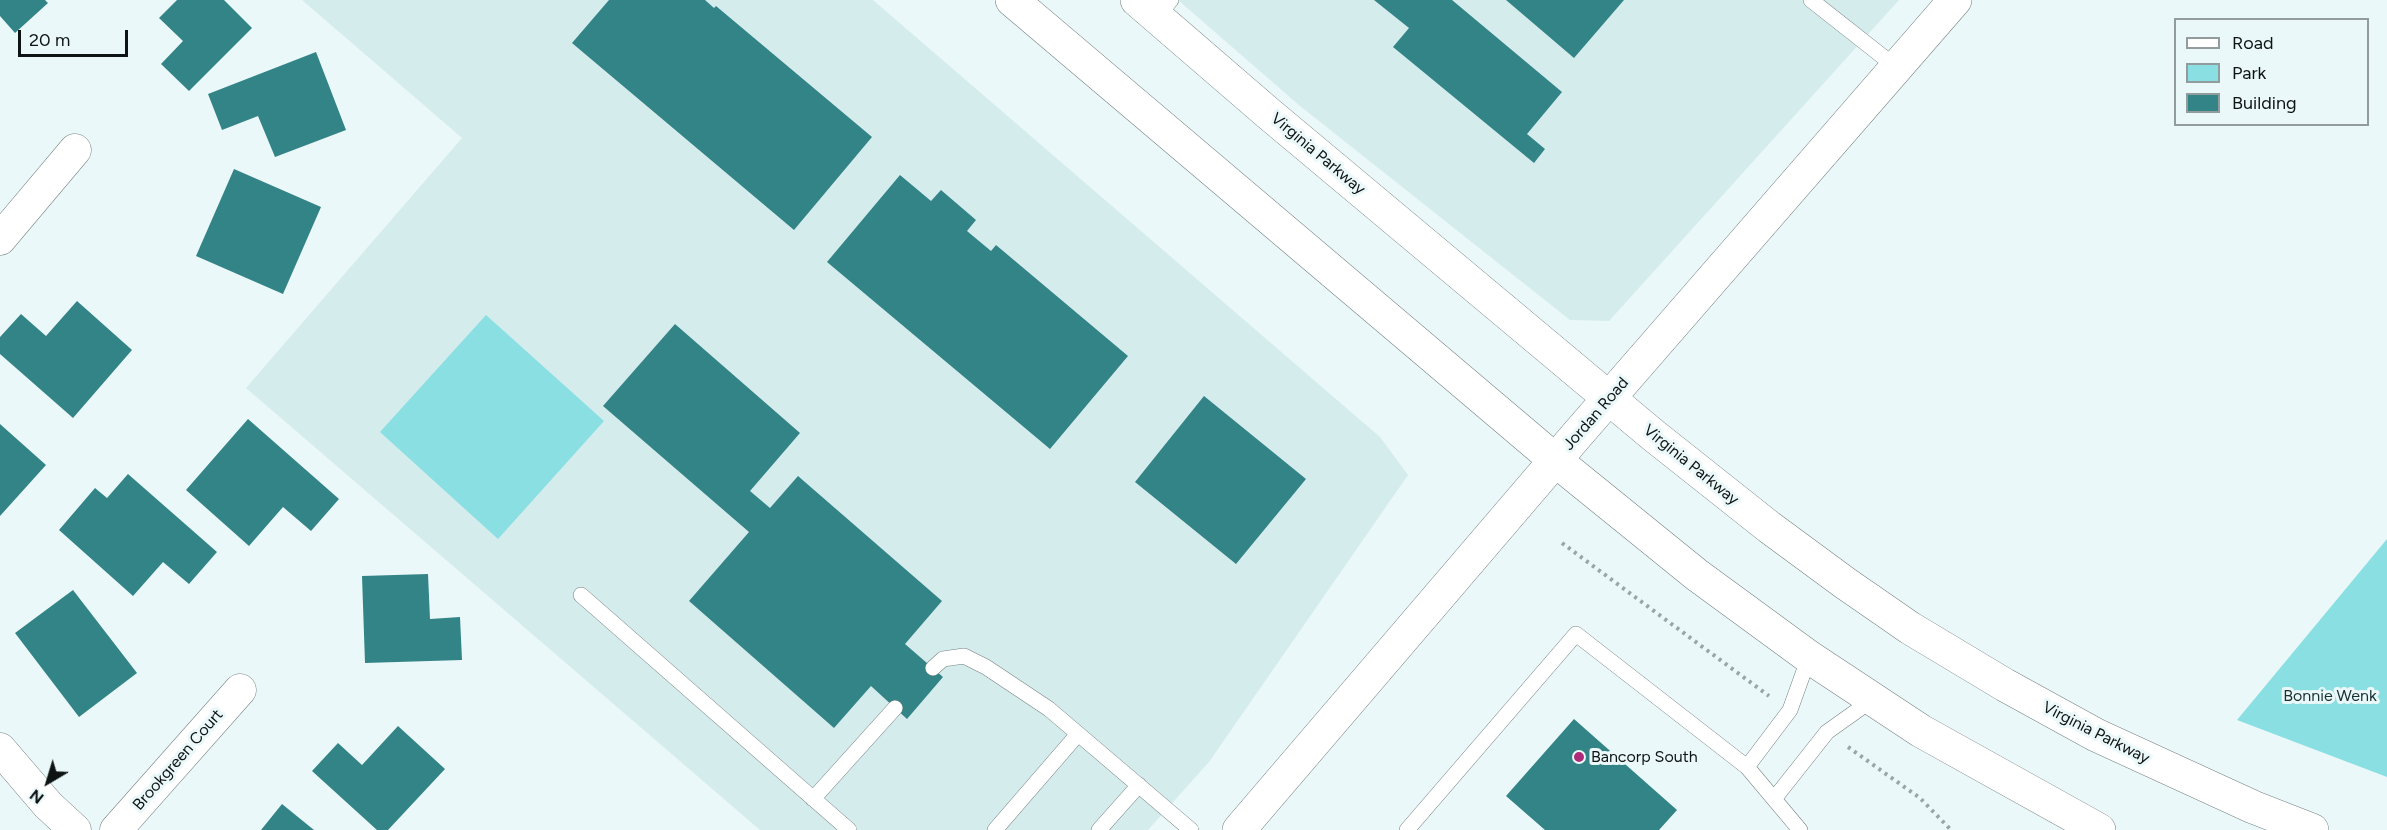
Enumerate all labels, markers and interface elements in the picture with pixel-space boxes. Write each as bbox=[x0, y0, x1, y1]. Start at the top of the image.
scale bar bbox=[21, 18, 130, 56]
legend bbox=[2174, 18, 2369, 126]
text: 20 m bbox=[29, 29, 70, 51]
text: Road bbox=[2232, 32, 2273, 54]
text: Park bbox=[2232, 62, 2266, 84]
text: Building bbox=[2232, 92, 2297, 114]
street label: Virginia Parkway bbox=[1267, 109, 1369, 199]
street label: Jordan Road bbox=[1559, 374, 1633, 454]
street label: Virginia Parkway bbox=[1639, 421, 1743, 509]
park label: Bonnie Wenk bbox=[2283, 686, 2377, 706]
street label: Virginia Parkway bbox=[2039, 698, 2153, 768]
street label: Brookgreen Court bbox=[129, 706, 227, 814]
place label: Bancorp South bbox=[1591, 747, 1698, 767]
marker: Bancorp South bbox=[1572, 750, 1586, 764]
north arrow bbox=[18, 752, 78, 812]
text: N bbox=[26, 785, 47, 808]

